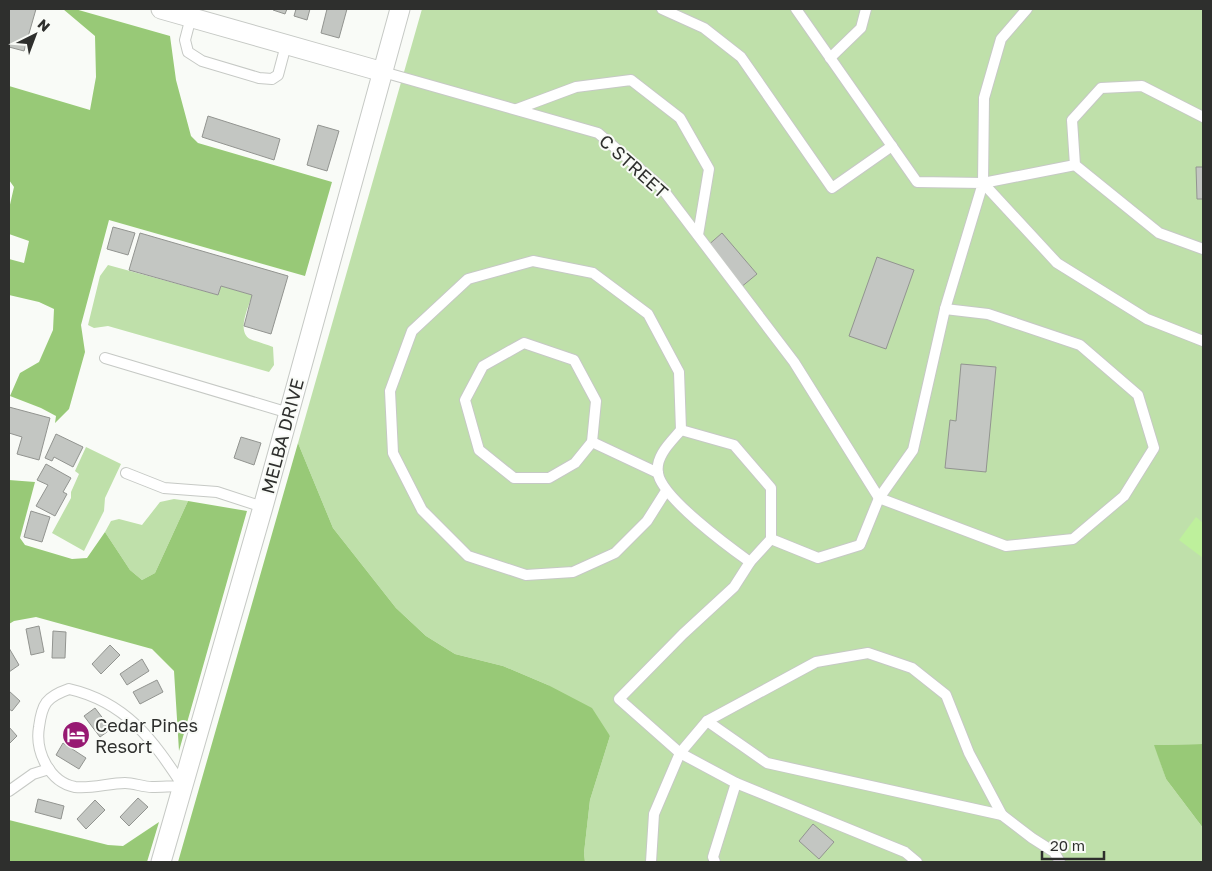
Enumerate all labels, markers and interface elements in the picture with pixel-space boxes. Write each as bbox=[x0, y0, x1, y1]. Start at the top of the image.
north arrow bbox=[10, 10, 60, 60]
text: N bbox=[34, 15, 54, 35]
street label: C STREET bbox=[595, 129, 673, 203]
street label: MELBA DRIVE bbox=[256, 376, 308, 496]
place label: Cedar Pines Resort bbox=[95, 714, 198, 757]
hotel icon: Cedar Pines Resort bbox=[61, 720, 91, 750]
scale bar bbox=[1042, 828, 1104, 860]
text: 20 m bbox=[1050, 836, 1085, 854]

